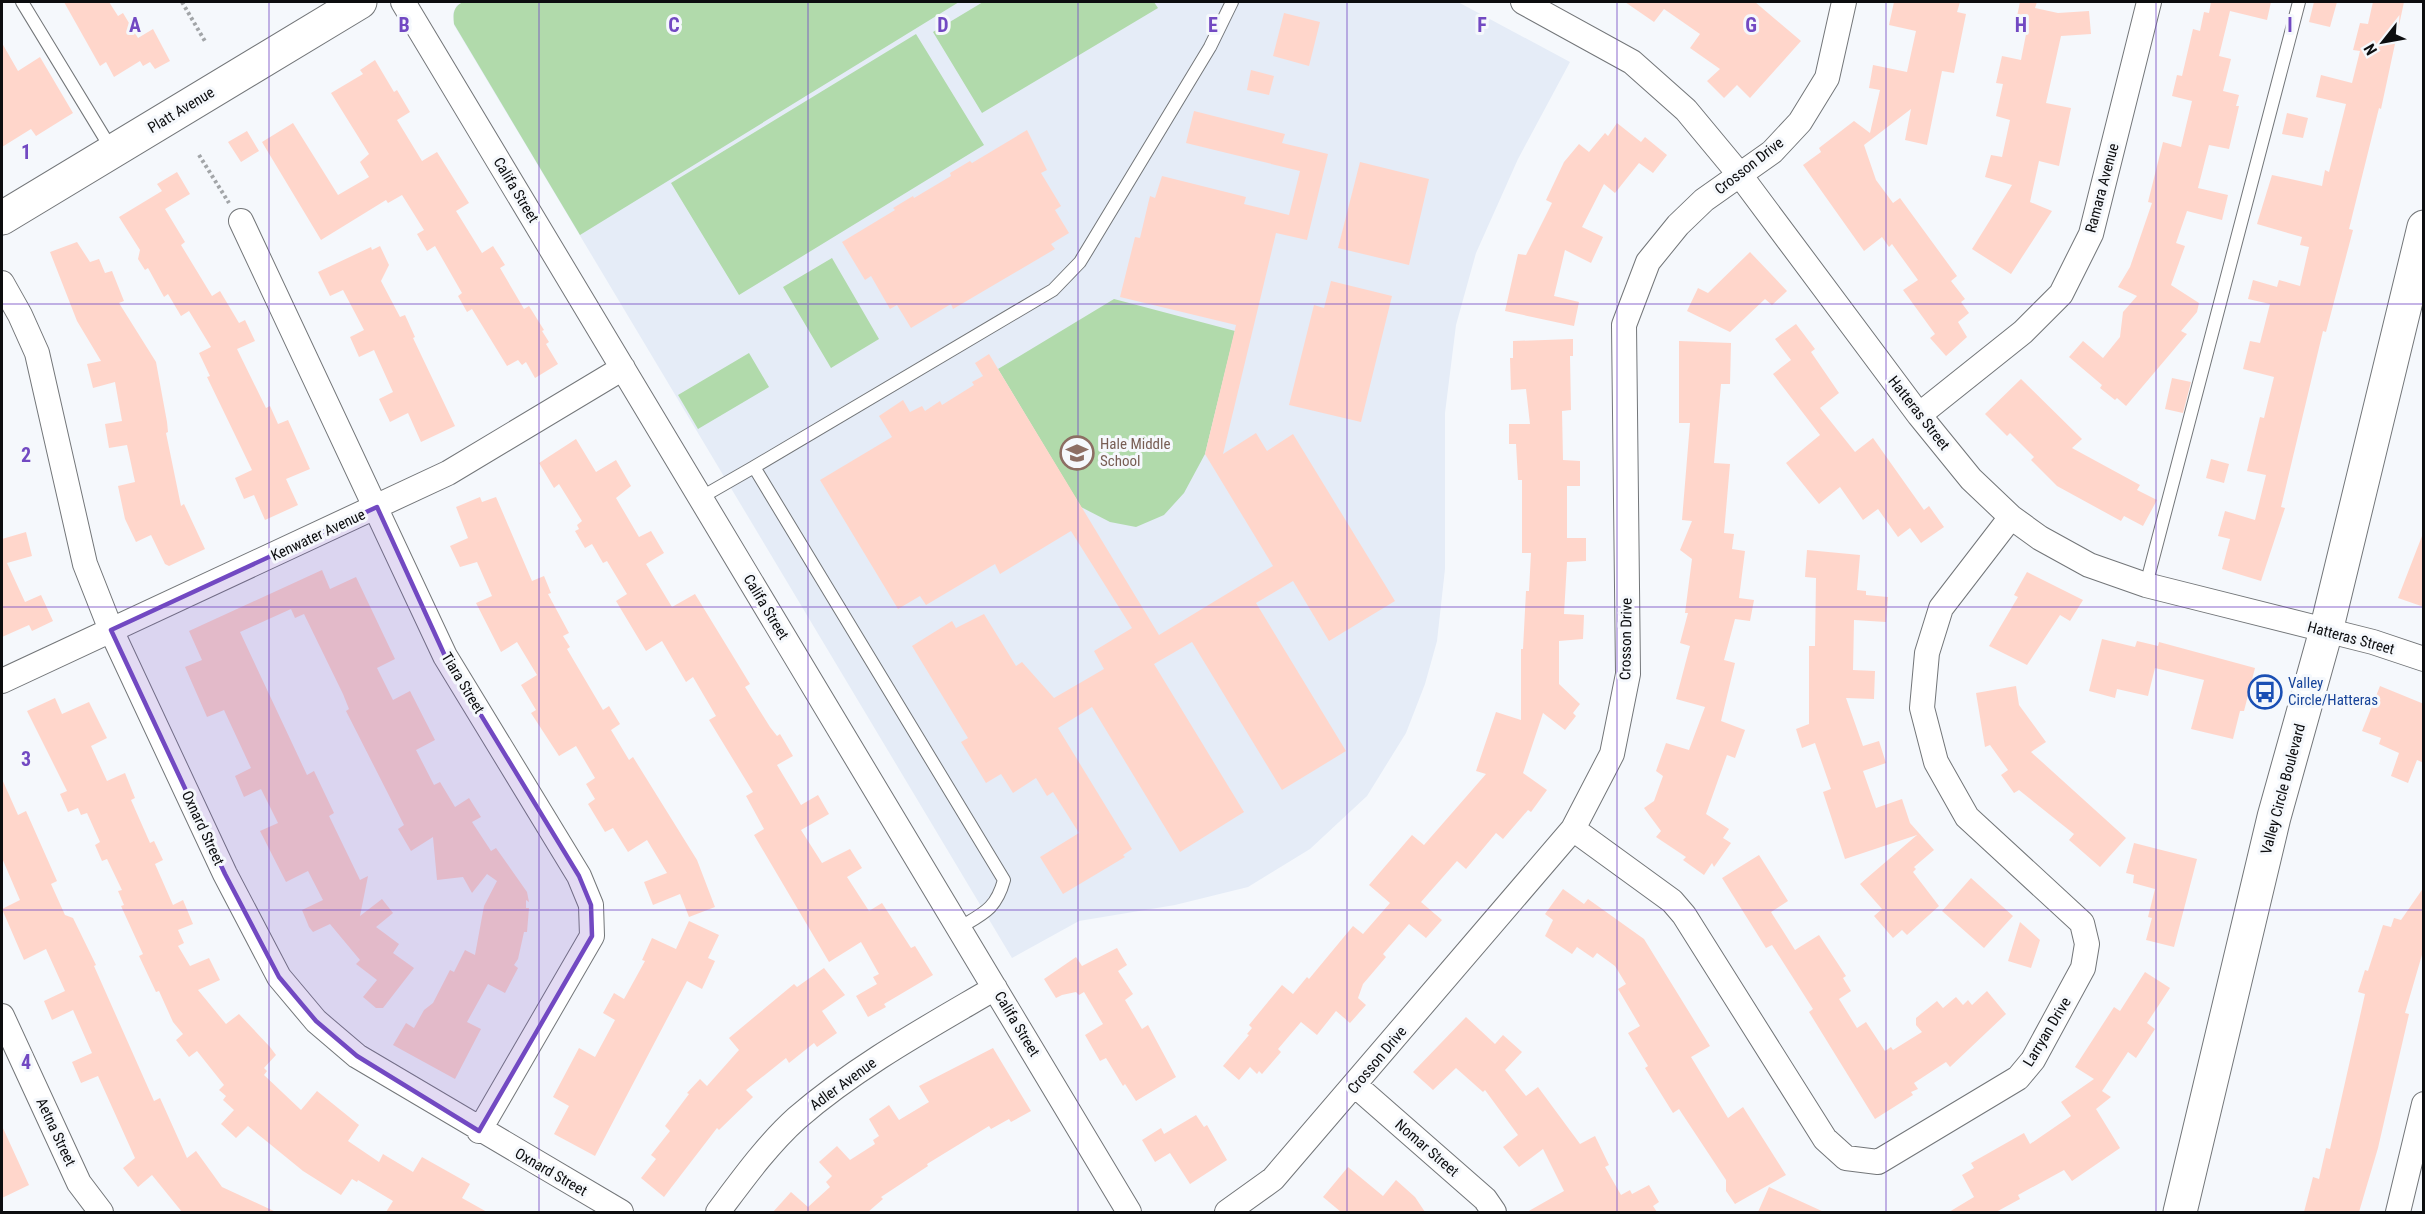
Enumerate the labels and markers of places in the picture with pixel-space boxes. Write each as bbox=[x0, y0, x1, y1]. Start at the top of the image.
school or university icon: Hale Middle School bbox=[1059, 435, 1095, 471]
place label: Hale Middle School bbox=[1100, 435, 1171, 470]
bus stop icon: Valley Circle/Hatteras bbox=[2247, 674, 2283, 710]
place label: Valley Circle/Hatteras bbox=[2288, 674, 2378, 709]

